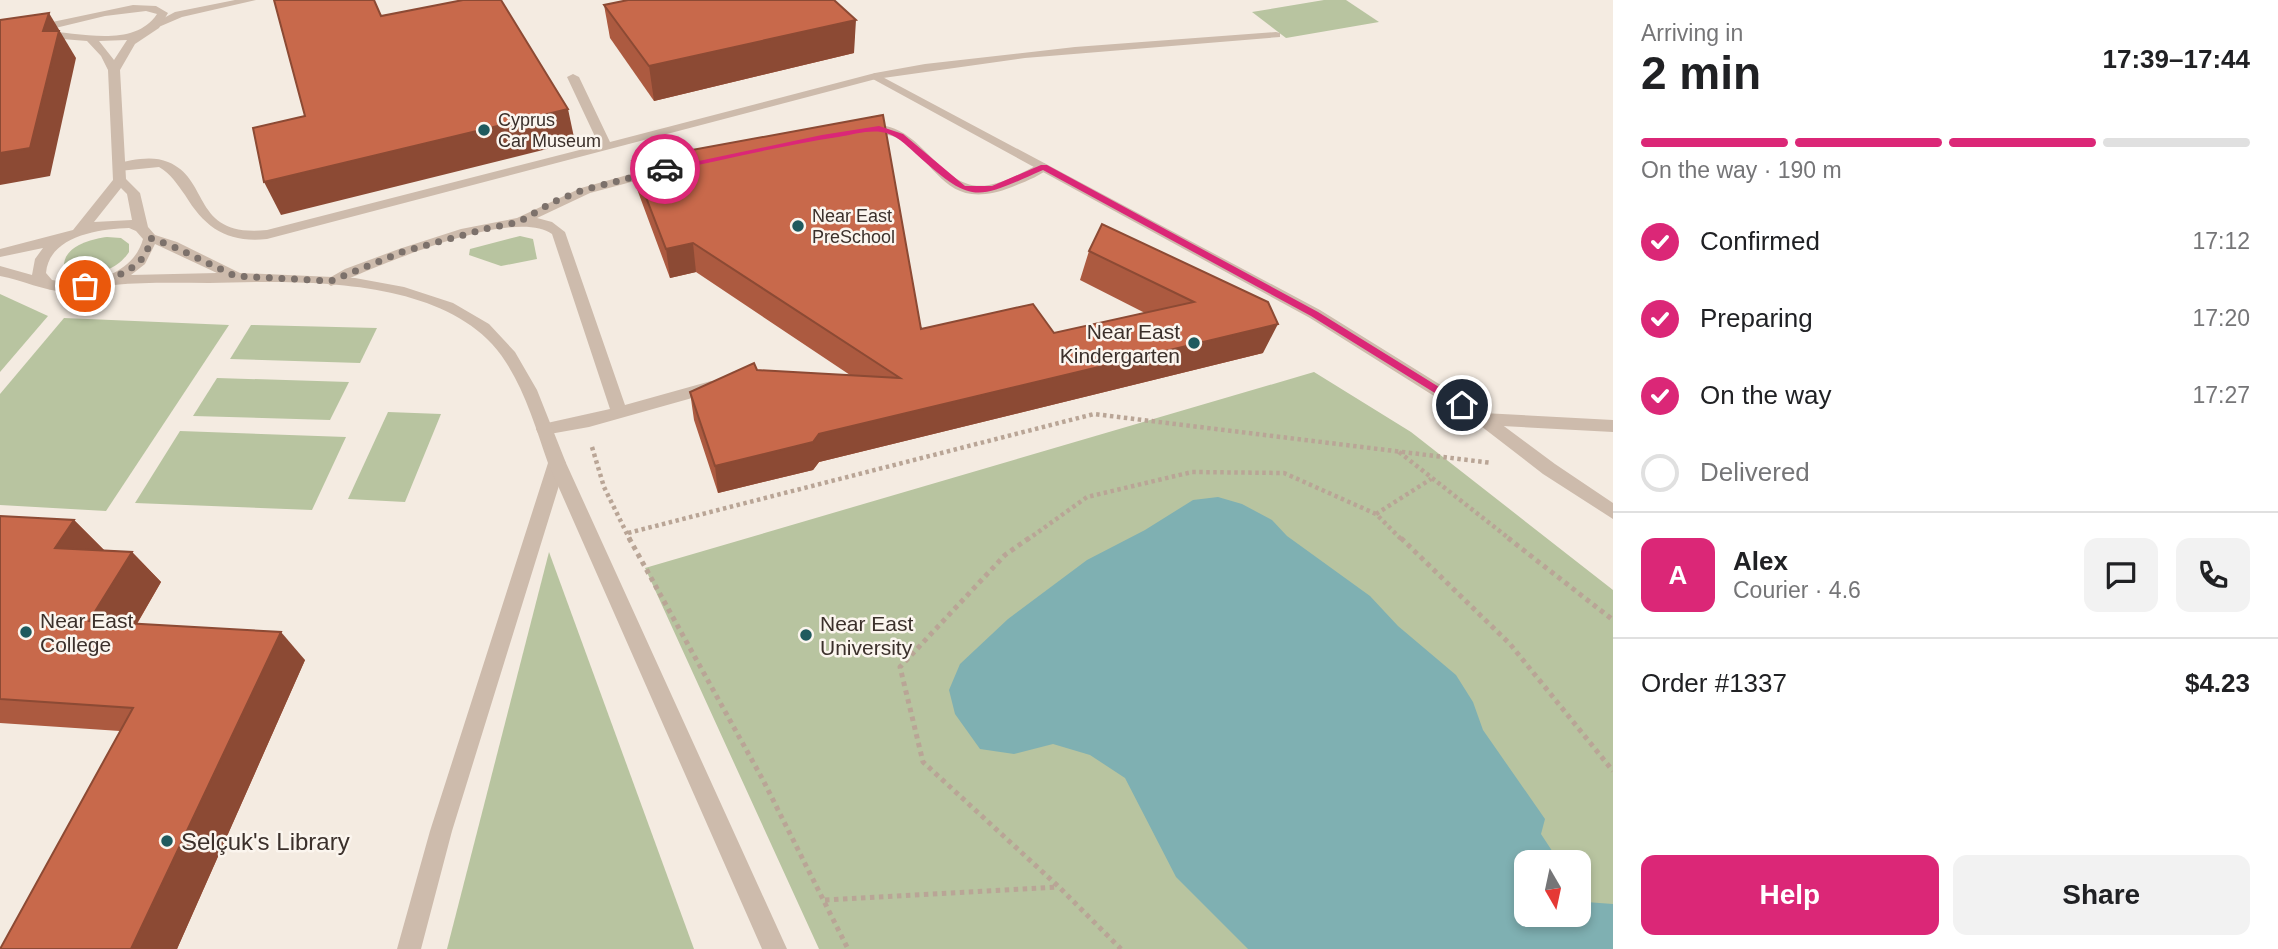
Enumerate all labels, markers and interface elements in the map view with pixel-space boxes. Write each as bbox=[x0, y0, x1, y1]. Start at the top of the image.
text: Arriving in bbox=[1641, 20, 1743, 46]
text: 17:39–17:44 bbox=[2103, 44, 2250, 74]
text: 2 min bbox=[1641, 47, 1761, 99]
place label: Cyprus Car Museum bbox=[498, 110, 601, 151]
marker: Cyprus Car Museum bbox=[476, 122, 492, 138]
courier bbox=[630, 134, 700, 204]
icon: car bbox=[646, 150, 684, 188]
text: On the way · 190 m bbox=[1641, 157, 1842, 183]
place label: Near East PreSchool bbox=[812, 206, 895, 247]
marker: Near East PreSchool bbox=[790, 218, 806, 234]
icon: check bbox=[1641, 223, 1679, 261]
text: Confirmed bbox=[1700, 226, 1820, 256]
text: 17:12 bbox=[2192, 228, 2250, 254]
pin bbox=[55, 256, 115, 316]
icon: bag bbox=[66, 267, 104, 305]
icon: check bbox=[1641, 300, 1679, 338]
text: Preparing bbox=[1700, 303, 1813, 333]
text: 17:20 bbox=[2192, 305, 2250, 331]
place label: Near East Kindergarten bbox=[1060, 320, 1180, 367]
marker: Near East Kindergarten bbox=[1186, 335, 1202, 351]
pin bbox=[1432, 375, 1492, 435]
icon: check bbox=[1641, 377, 1679, 415]
text: On the way bbox=[1700, 380, 1832, 410]
text: 17:27 bbox=[2192, 382, 2250, 408]
icon: home bbox=[1443, 386, 1481, 424]
text: Delivered bbox=[1700, 457, 1810, 487]
button: chat bbox=[2084, 538, 2158, 612]
button: phone bbox=[2176, 538, 2250, 612]
text: Alex bbox=[1733, 546, 1788, 576]
text: A bbox=[1669, 560, 1687, 590]
text: Courier · 4.6 bbox=[1733, 577, 1861, 603]
place label: Near East College bbox=[40, 609, 134, 656]
place label: Near East University bbox=[820, 612, 914, 659]
marker: Near East College bbox=[18, 624, 34, 640]
marker: Near East University bbox=[798, 627, 814, 643]
text: Order #1337 bbox=[1641, 668, 1787, 698]
text: $4.23 bbox=[2185, 668, 2250, 698]
place label: Selçuk's Library bbox=[181, 828, 350, 855]
marker: Selçuk's Library bbox=[159, 833, 175, 849]
north arrow bbox=[1514, 850, 1591, 928]
map controls bbox=[1514, 850, 1591, 927]
button: Help bbox=[1641, 855, 1939, 935]
button: Share bbox=[1953, 855, 2250, 935]

